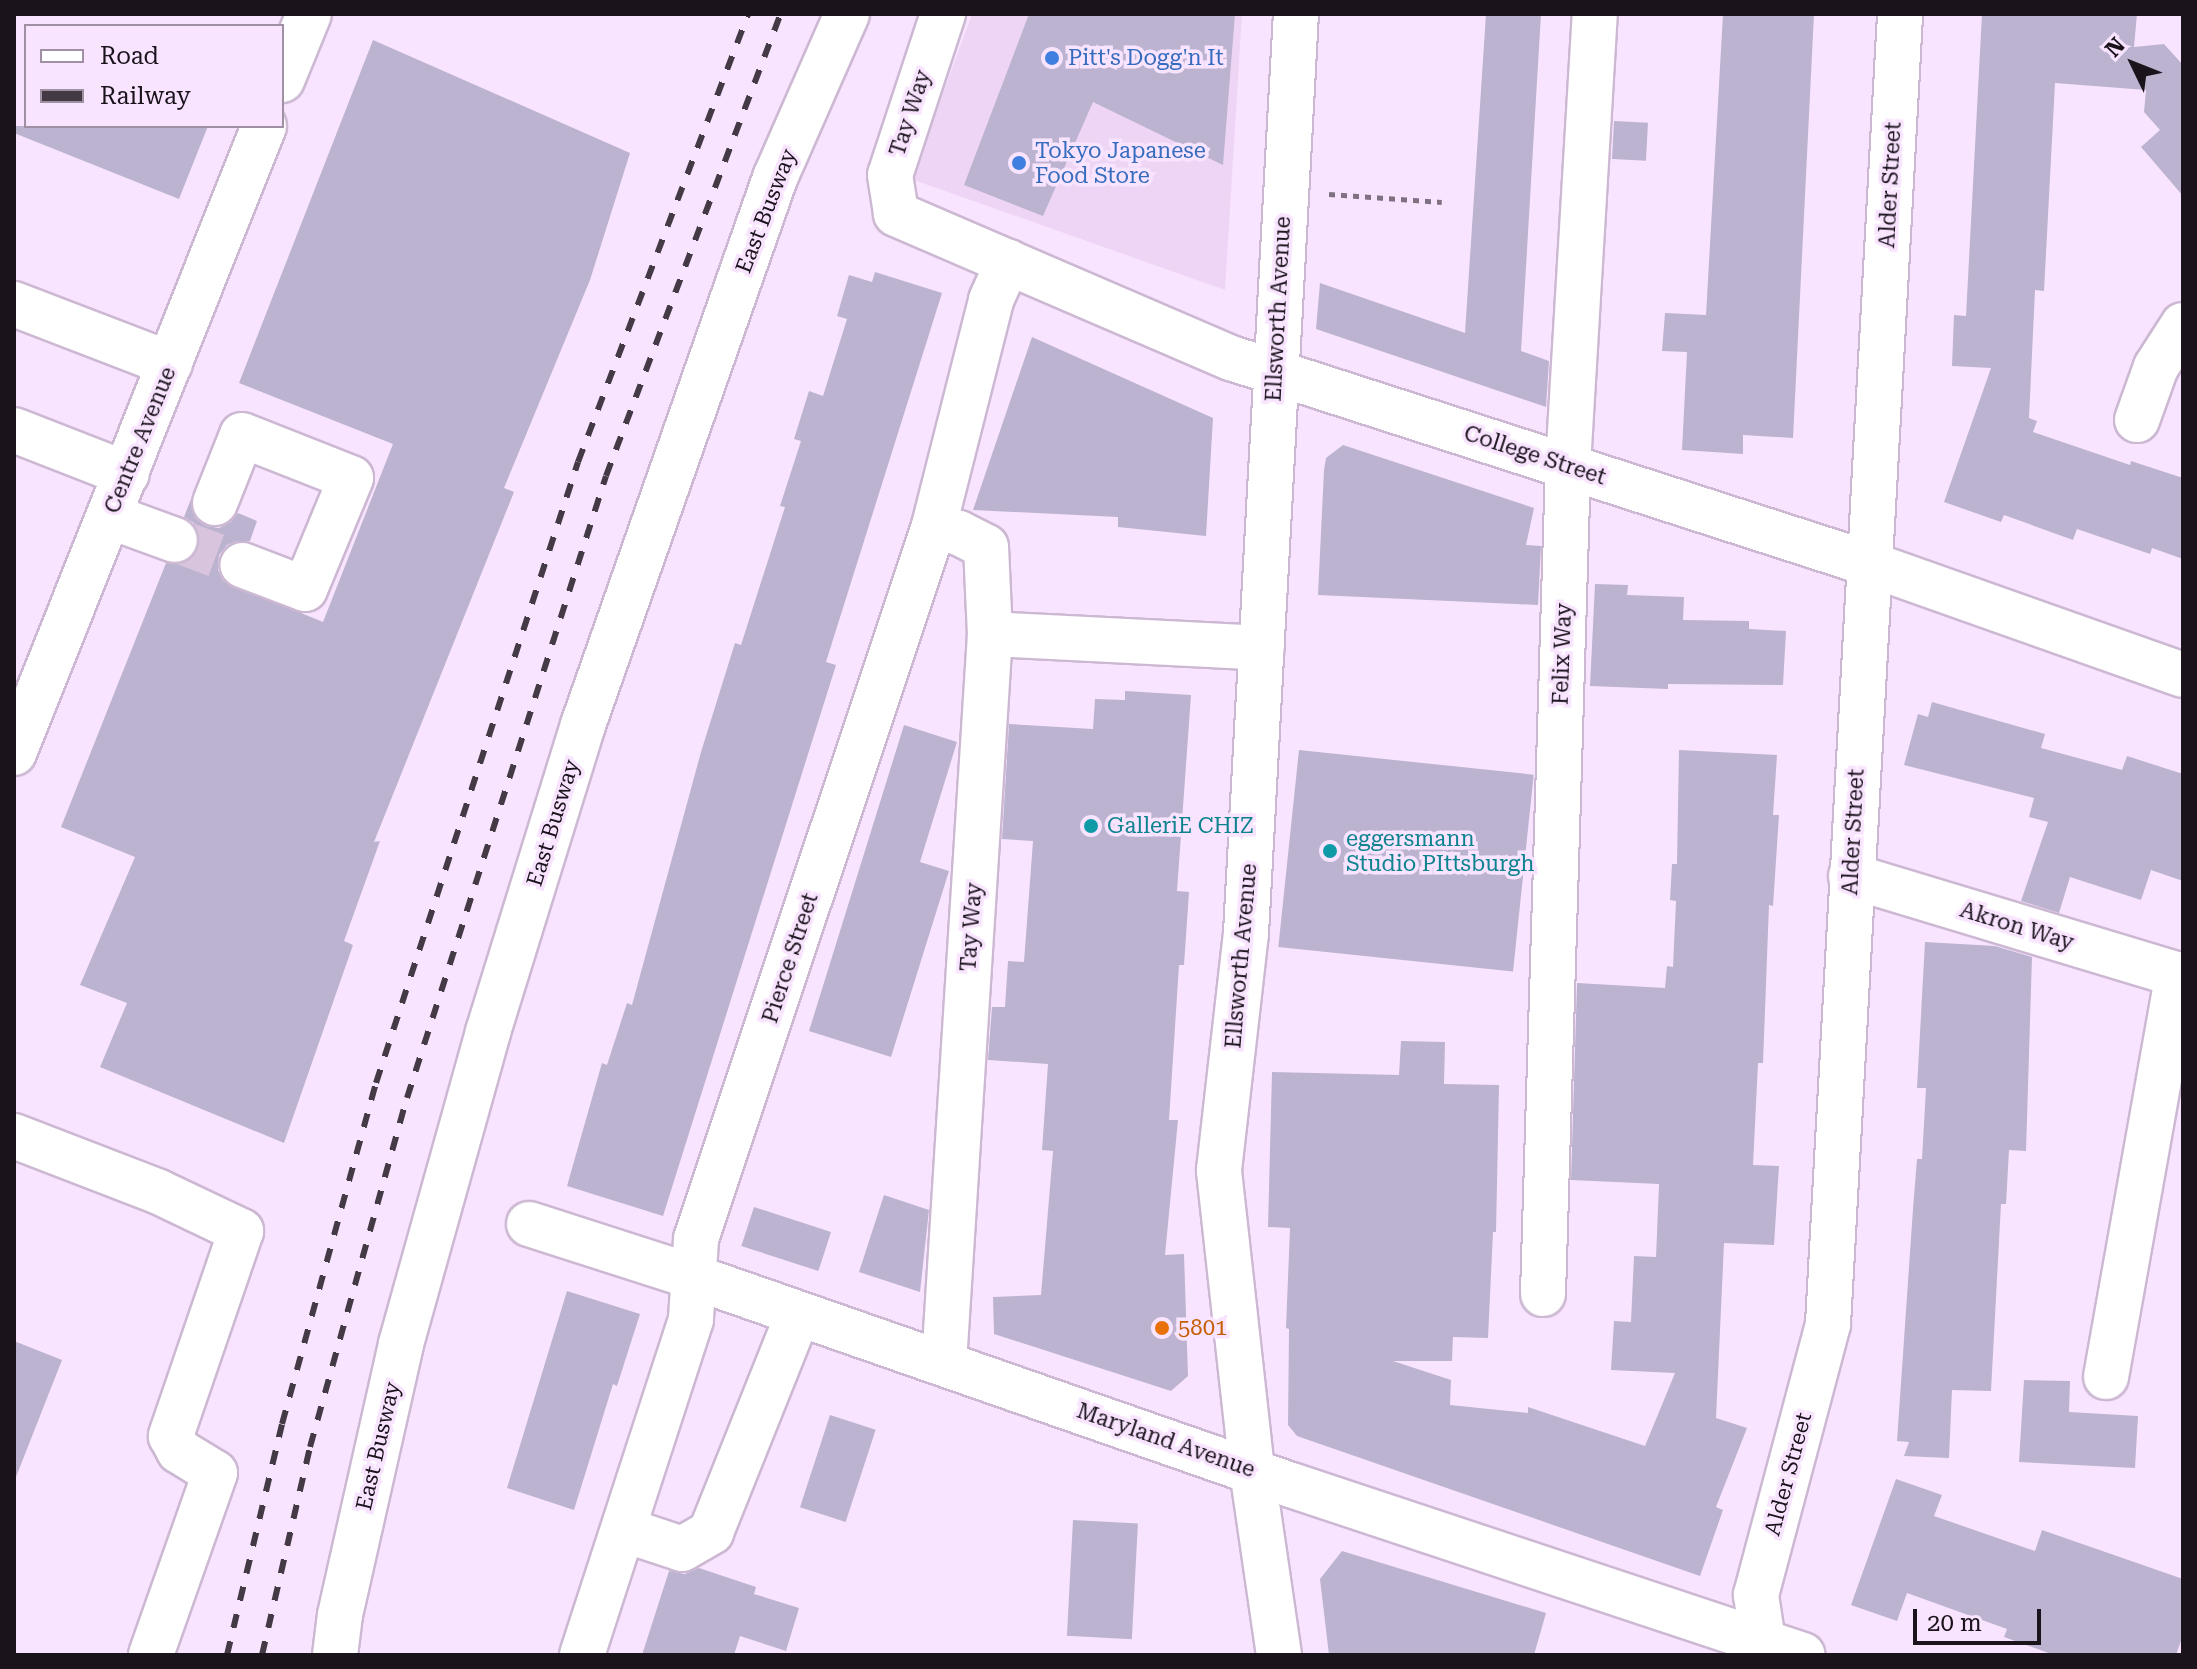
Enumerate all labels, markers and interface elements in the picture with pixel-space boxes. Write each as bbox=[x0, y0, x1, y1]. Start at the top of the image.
legend bbox=[24, 24, 284, 128]
north arrow bbox=[2093, 24, 2173, 104]
text: N bbox=[2100, 33, 2130, 62]
text: Road bbox=[100, 42, 159, 70]
place label: Pitt's Dogg'n It bbox=[1068, 45, 1224, 71]
marker: Pitt's Dogg'n It bbox=[1043, 49, 1061, 67]
street label: Tay Way bbox=[884, 67, 936, 159]
text: Railway bbox=[100, 82, 191, 110]
street label: Alder Street bbox=[1874, 121, 1906, 249]
place label: Tokyo Japanese Food Store bbox=[1035, 137, 1206, 188]
street label: East Busway bbox=[730, 145, 802, 277]
marker: Tokyo Japanese Food Store bbox=[1010, 154, 1028, 172]
street label: Ellsworth Avenue bbox=[1260, 216, 1296, 402]
street label: Centre Avenue bbox=[99, 363, 181, 517]
street label: College Street bbox=[1461, 420, 1609, 490]
street label: Felix Way bbox=[1547, 603, 1577, 705]
street label: East Busway bbox=[521, 756, 585, 890]
street label: Alder Street bbox=[1837, 768, 1869, 896]
place label: GalleriE CHIZ bbox=[1107, 813, 1254, 839]
marker: GalleriE CHIZ bbox=[1082, 817, 1100, 835]
place label: eggersmann Studio PIttsburgh bbox=[1346, 825, 1534, 876]
marker: eggersmann Studio PIttsburgh bbox=[1321, 842, 1339, 860]
street label: Ellsworth Avenue bbox=[1220, 862, 1262, 1050]
street label: Tay Way bbox=[955, 882, 987, 972]
street label: Pierce Street bbox=[757, 890, 823, 1026]
street label: Akron Way bbox=[1957, 896, 2077, 956]
place label: 5801 bbox=[1178, 1315, 1227, 1341]
marker: 5801 bbox=[1153, 1319, 1171, 1337]
street label: East Busway bbox=[350, 1379, 406, 1513]
street label: Maryland Avenue bbox=[1073, 1397, 1259, 1483]
street label: Alder Street bbox=[1759, 1410, 1817, 1538]
scale bar bbox=[1917, 1593, 2045, 1643]
text: 20 m bbox=[1927, 1609, 1982, 1637]

